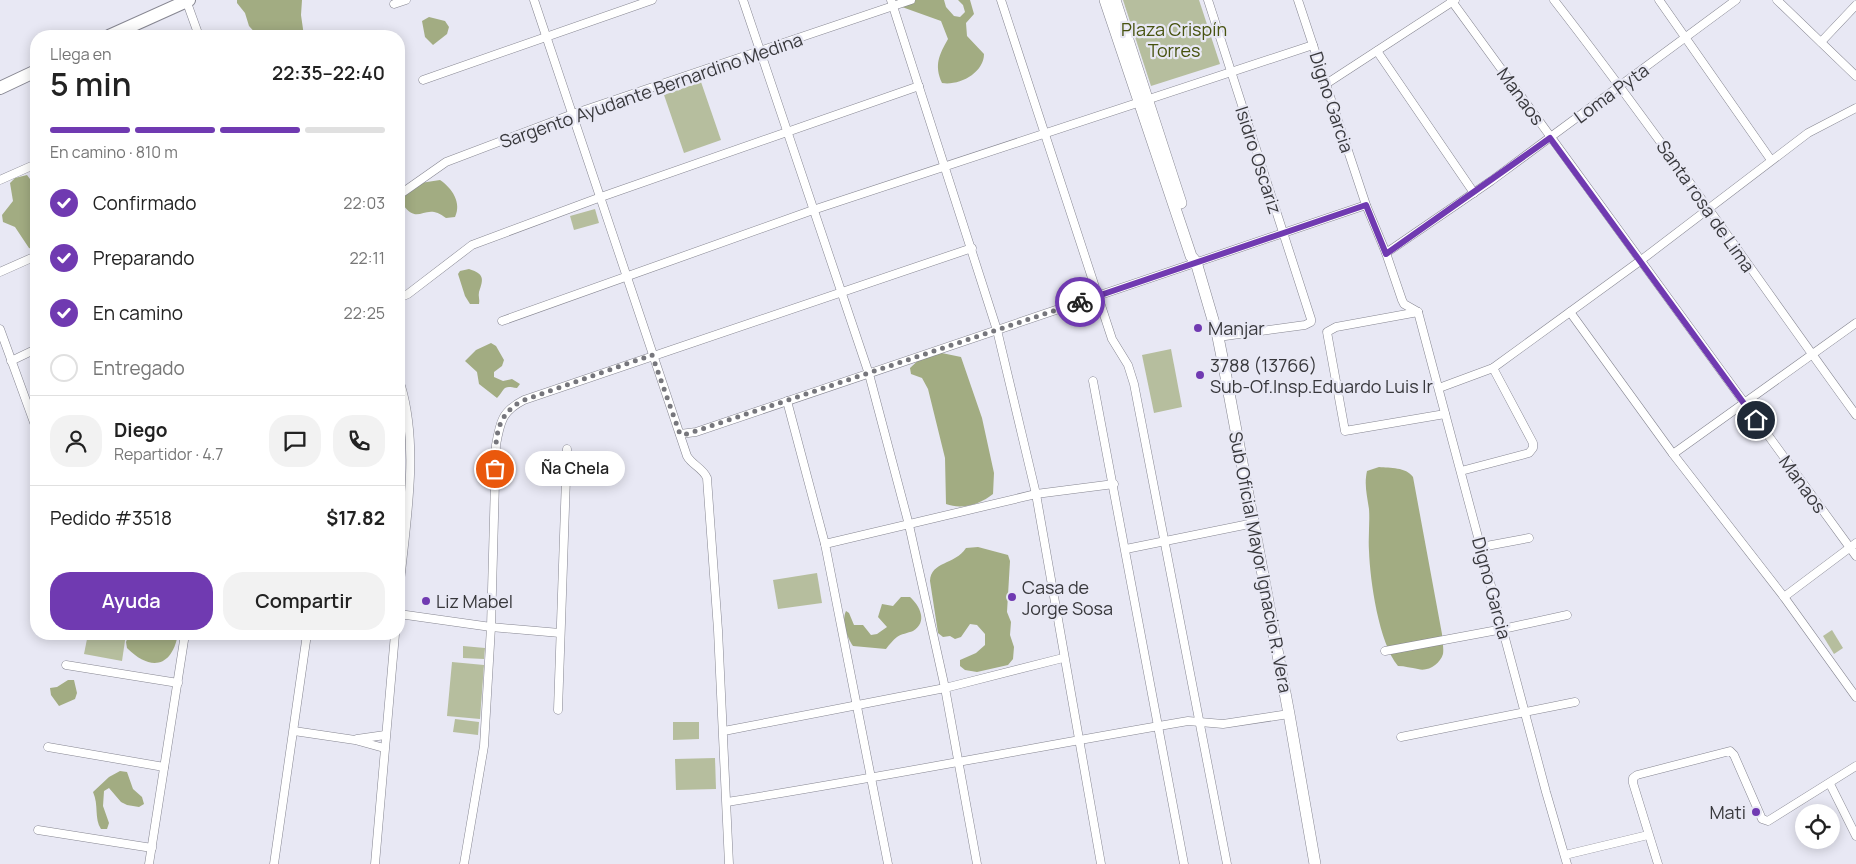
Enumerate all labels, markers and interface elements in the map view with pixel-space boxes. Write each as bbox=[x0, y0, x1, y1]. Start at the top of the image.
park label: Plaza Crispín Torres bbox=[1121, 17, 1227, 62]
street label: Sargento Ayudante Bernardino Medina bbox=[496, 27, 806, 153]
text: Llega en bbox=[50, 43, 111, 65]
street label: Digno Garcia bbox=[1304, 48, 1360, 156]
street label: Loma Pyta bbox=[1569, 58, 1653, 128]
text: 22:35–22:40 bbox=[272, 60, 385, 86]
text: 5 min bbox=[50, 62, 131, 106]
street label: Manaos bbox=[1492, 62, 1550, 130]
street label: Isidro Oscariz bbox=[1230, 103, 1288, 217]
street label: Santa rosa de Lima bbox=[1651, 135, 1761, 277]
text: En camino · 810 m bbox=[50, 141, 178, 163]
icon: check bbox=[50, 189, 78, 217]
text: Confirmado bbox=[93, 190, 197, 216]
text: 22:03 bbox=[343, 192, 385, 214]
icon: check bbox=[50, 244, 78, 272]
text: Preparando bbox=[93, 245, 195, 271]
text: 22:11 bbox=[349, 247, 385, 269]
courier bbox=[1055, 277, 1105, 327]
icon: bike bbox=[1066, 288, 1094, 316]
icon: check bbox=[50, 299, 78, 327]
text: En camino bbox=[93, 300, 183, 326]
text: 22:25 bbox=[344, 302, 385, 324]
place label: Manjar bbox=[1208, 316, 1265, 340]
marker: Manjar bbox=[1192, 322, 1204, 334]
place label: 3788 (13766) Sub-Of.Insp.Eduardo Luis Ir bbox=[1210, 353, 1433, 398]
text: Entregado bbox=[93, 355, 185, 381]
marker: 3788 (13766) Sub-Of.Insp.Eduardo Luis Ir bbox=[1194, 369, 1206, 381]
pin bbox=[1735, 399, 1777, 441]
icon: home bbox=[1742, 406, 1770, 434]
button: person bbox=[50, 415, 102, 467]
button: chat bbox=[269, 415, 321, 467]
button: phone bbox=[333, 415, 385, 467]
text: Diego bbox=[114, 417, 168, 443]
street label: Sub Oficial Mayor Ignacio R. Vera bbox=[1224, 429, 1298, 695]
text: Repartidor · 4.7 bbox=[114, 443, 223, 465]
pin bbox=[474, 448, 516, 490]
street label: Manaos bbox=[1774, 450, 1832, 518]
callout: Ña Chela bbox=[525, 452, 625, 486]
icon: bag bbox=[481, 455, 509, 483]
text: Ña Chela bbox=[541, 457, 609, 479]
text: Pedido #3518 bbox=[50, 505, 172, 531]
text: $17.82 bbox=[326, 505, 385, 531]
street label: Digno Garcia bbox=[1467, 534, 1517, 642]
button: Ayuda bbox=[50, 572, 213, 630]
button: Compartir bbox=[223, 572, 385, 630]
place label: Casa de Jorge Sosa bbox=[1022, 575, 1113, 620]
place label: Liz Mabel bbox=[436, 589, 513, 613]
marker: Casa de Jorge Sosa bbox=[1006, 591, 1018, 603]
marker: Liz Mabel bbox=[420, 595, 432, 607]
place label: Mati bbox=[1709, 800, 1746, 824]
map controls bbox=[1795, 804, 1840, 849]
button: locate bbox=[1795, 804, 1840, 849]
marker: Mati bbox=[1750, 806, 1762, 818]

